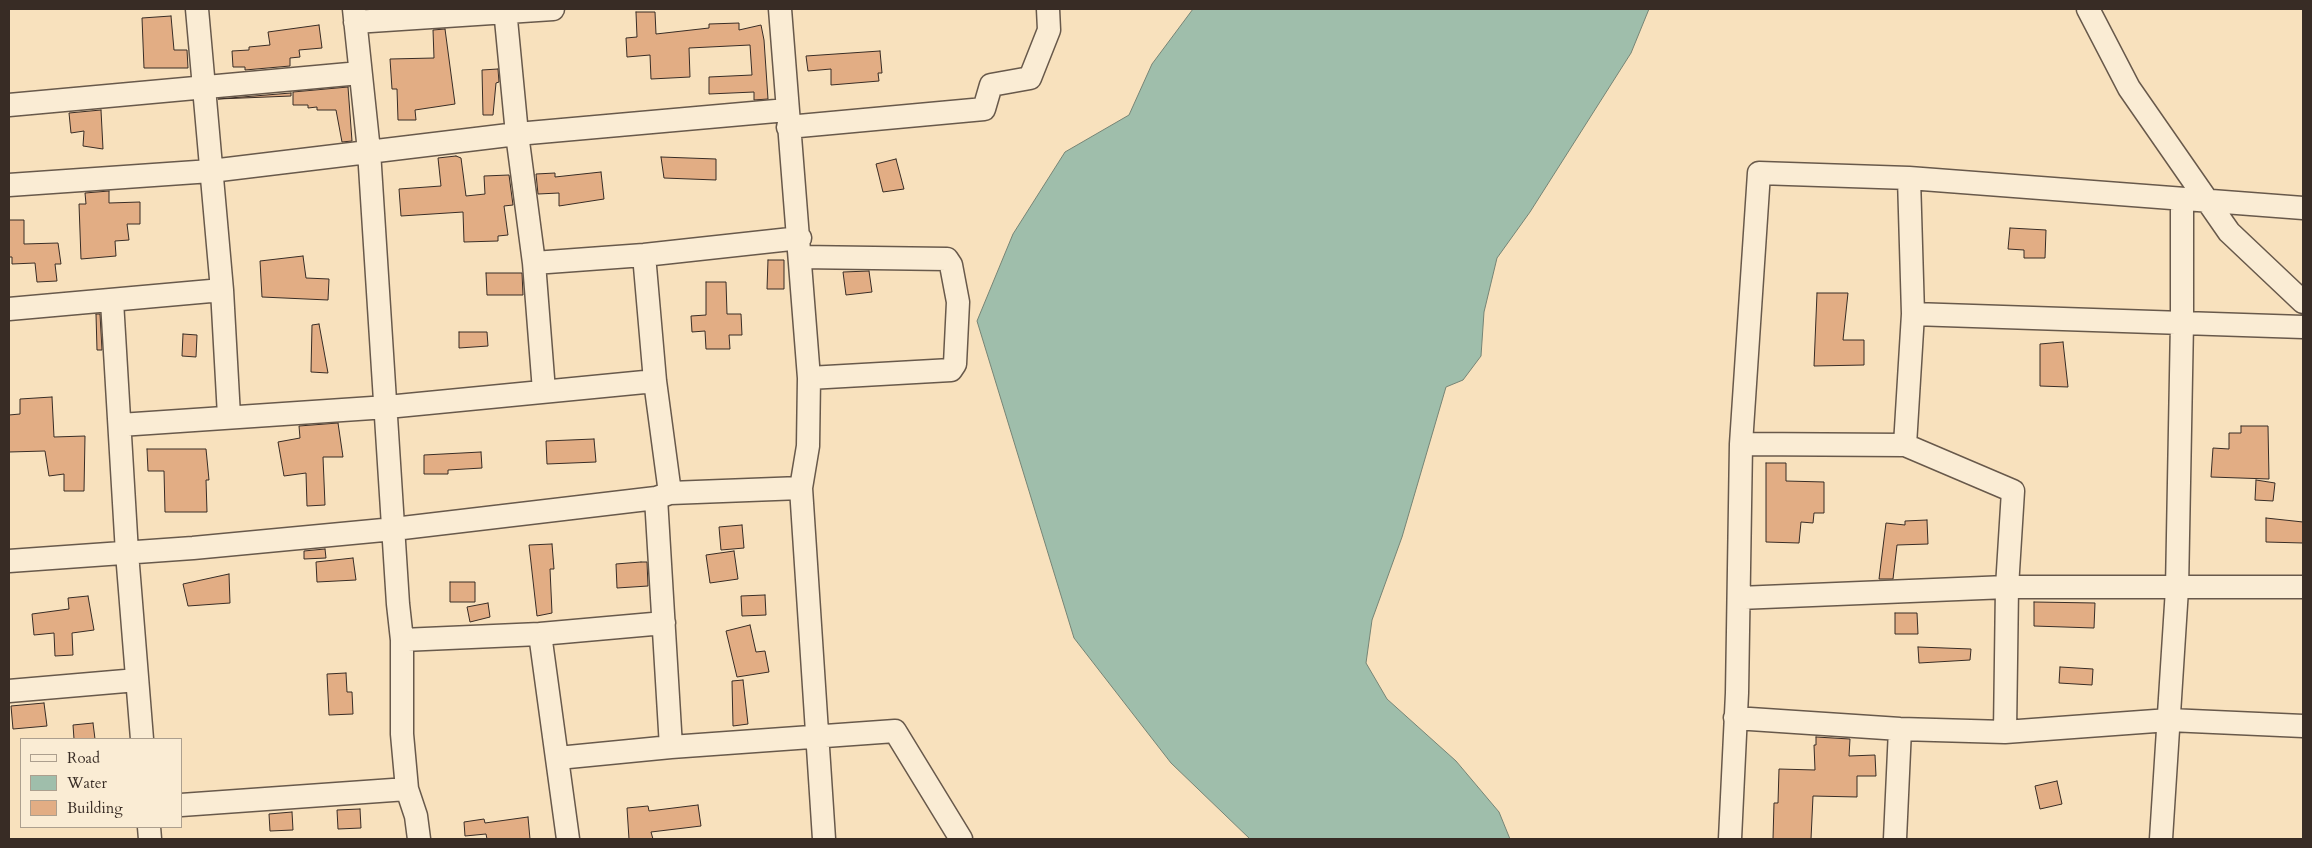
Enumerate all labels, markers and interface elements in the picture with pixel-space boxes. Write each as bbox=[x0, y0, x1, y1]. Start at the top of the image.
legend bbox=[20, 738, 182, 828]
text: Road bbox=[67, 748, 100, 768]
text: Water bbox=[67, 773, 107, 793]
text: Building bbox=[67, 798, 123, 818]

